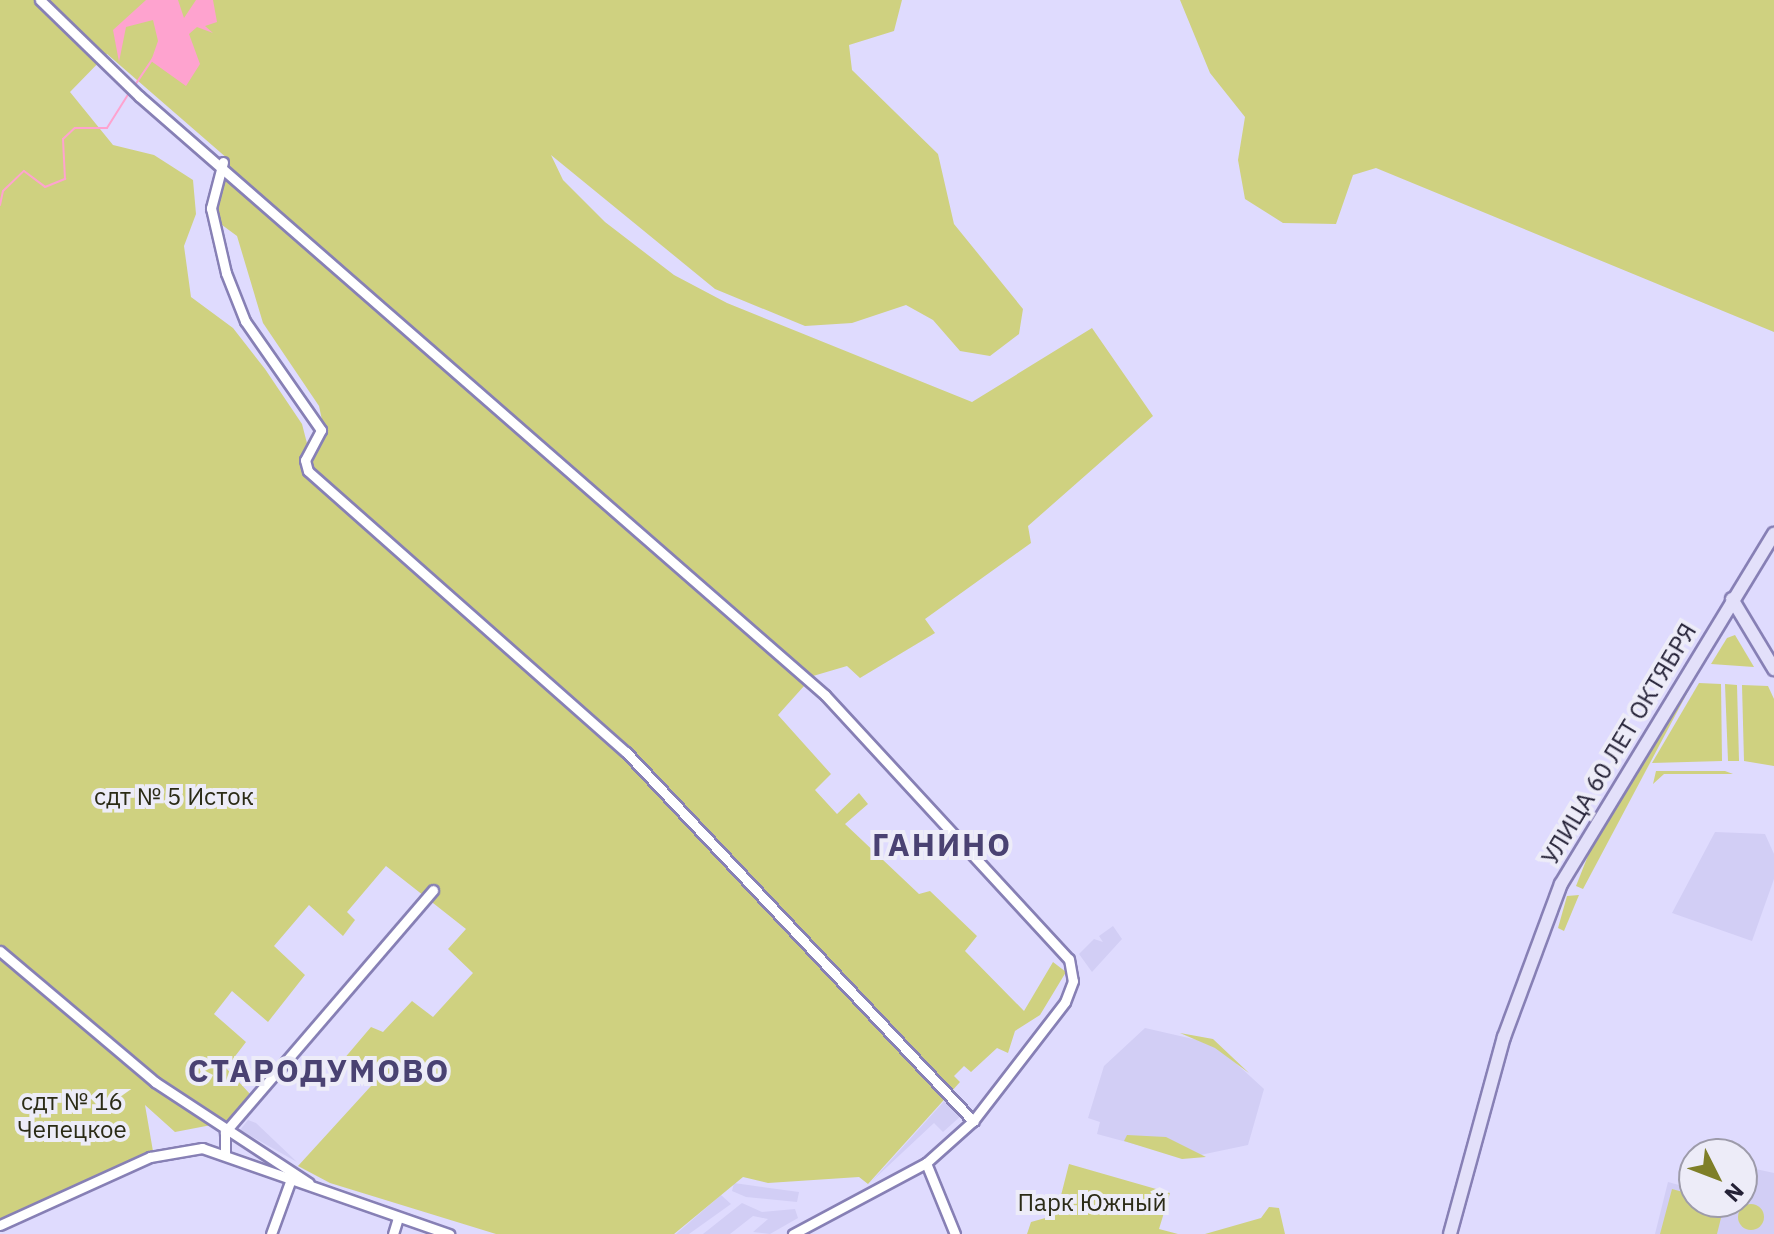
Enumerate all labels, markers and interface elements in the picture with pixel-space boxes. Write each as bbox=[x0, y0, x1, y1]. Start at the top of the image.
street label: УЛИЦА 60 ЛЕТ ОКТЯБРЯ bbox=[1535, 618, 1703, 870]
park label: сдт № 5 Исток bbox=[94, 783, 254, 811]
district label: ГАНИНО bbox=[872, 825, 1012, 863]
district label: СТАРОДУМОВО bbox=[188, 1051, 450, 1089]
park label: сдт № 16 Чепецкое bbox=[17, 1088, 127, 1144]
north arrow bbox=[1678, 1138, 1758, 1218]
text: N bbox=[1719, 1177, 1751, 1209]
park label: Парк Южный bbox=[1017, 1189, 1167, 1217]

